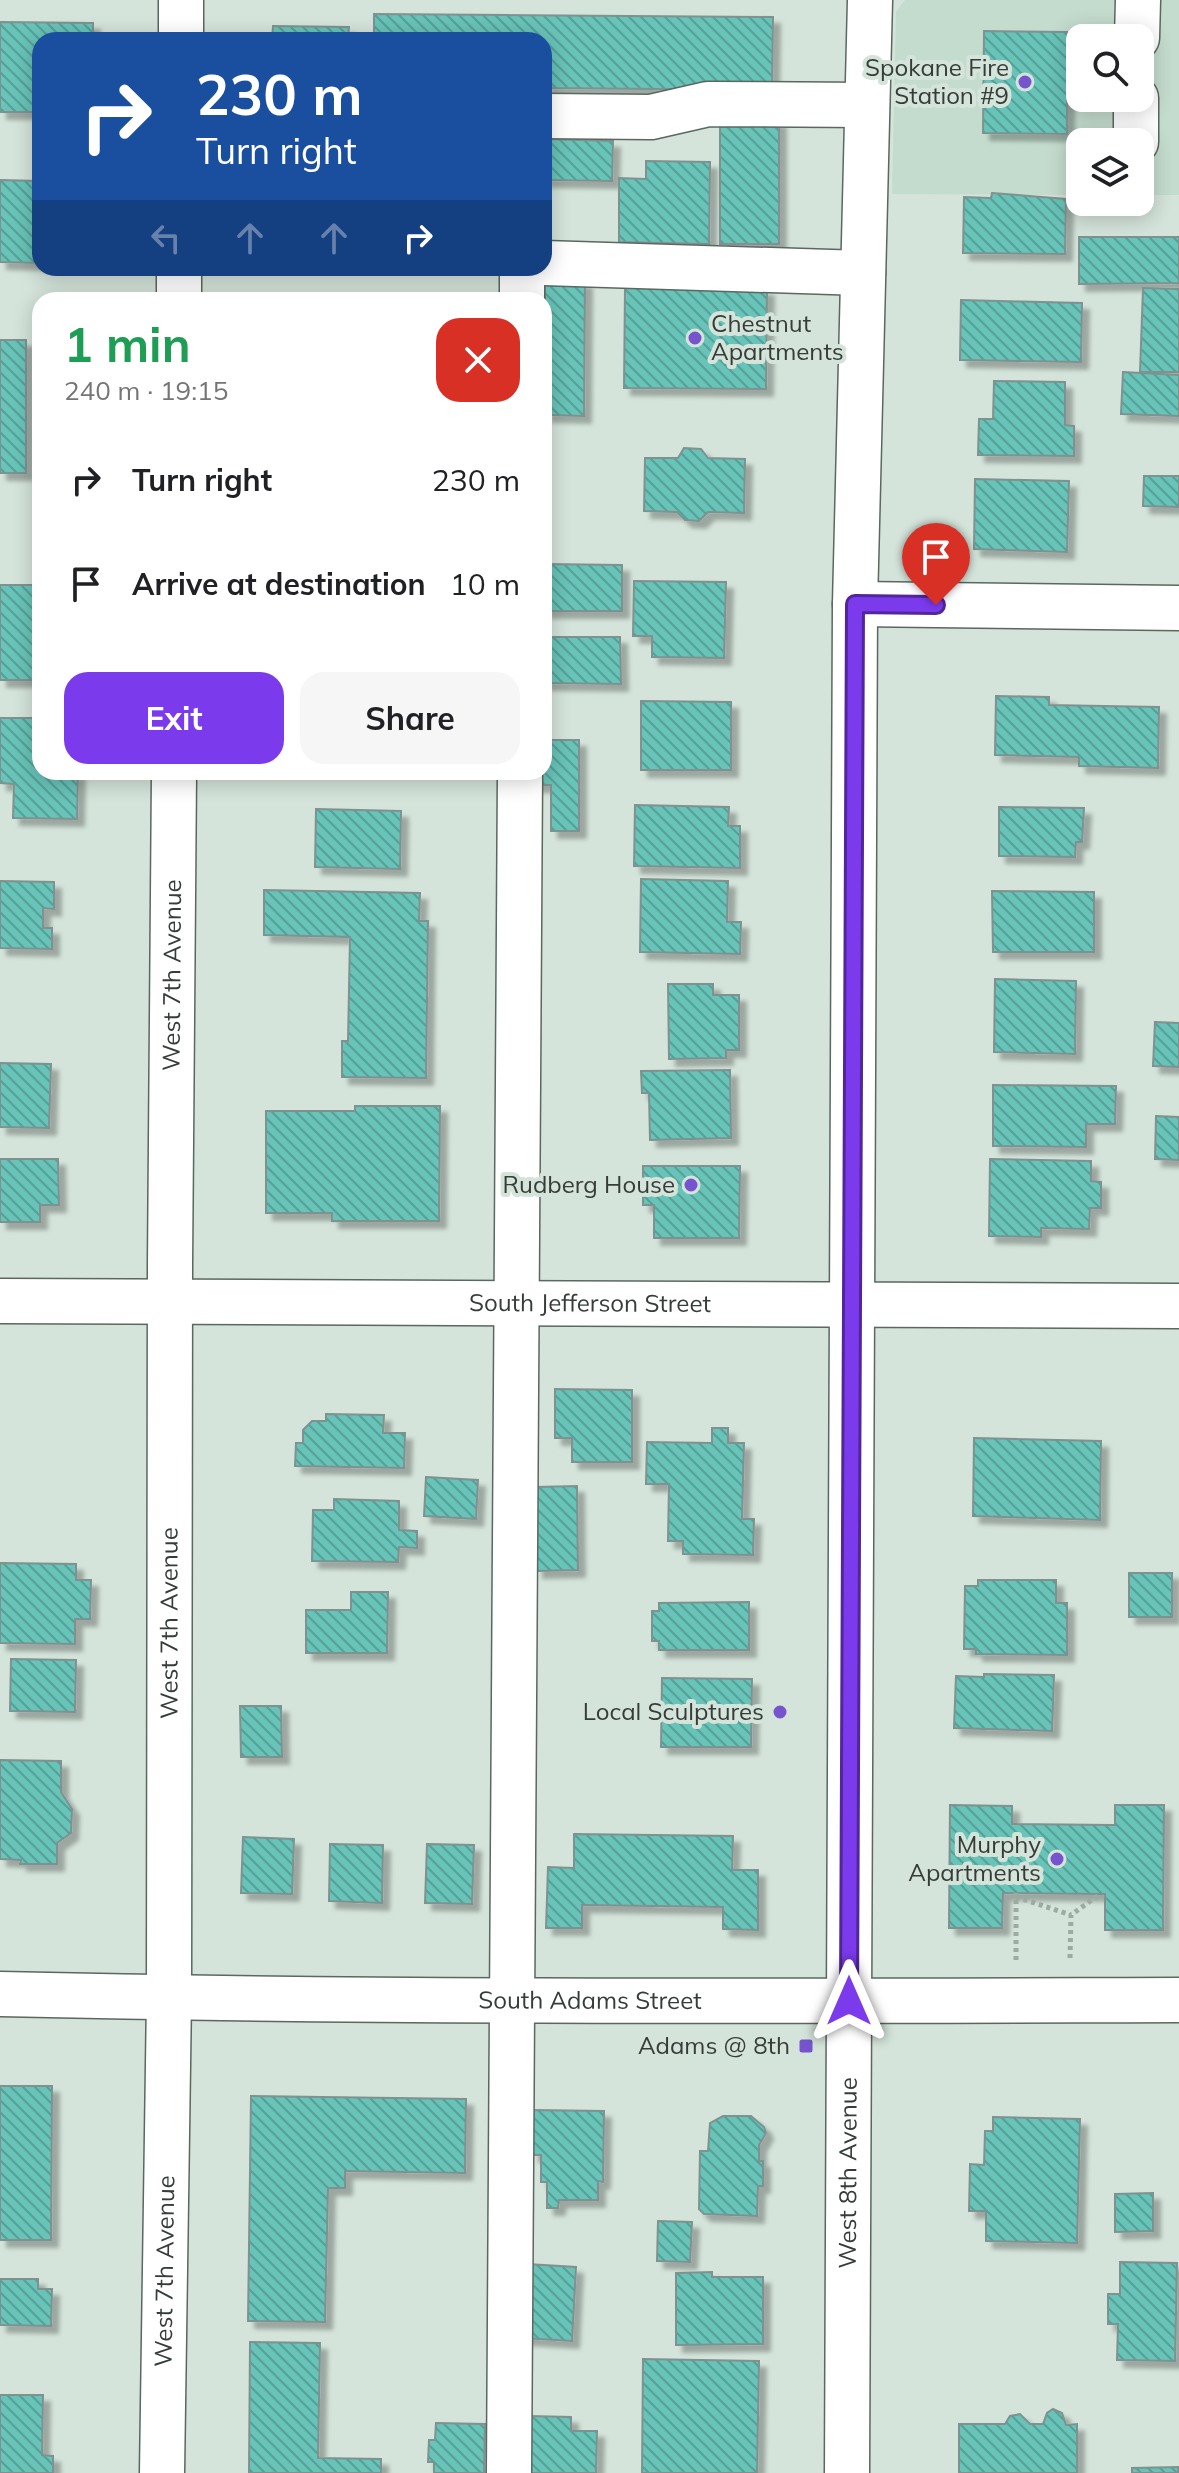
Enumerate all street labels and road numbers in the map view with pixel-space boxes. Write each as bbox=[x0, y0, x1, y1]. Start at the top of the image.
street label: West 7th Avenue bbox=[156, 879, 187, 1071]
street label: South Jefferson Street bbox=[469, 1287, 711, 1318]
street label: West 7th Avenue bbox=[153, 1527, 184, 1719]
street label: South Adams Street bbox=[478, 1984, 702, 2015]
street label: West 8th Avenue bbox=[832, 2077, 863, 2269]
street label: West 7th Avenue bbox=[148, 2175, 180, 2367]

